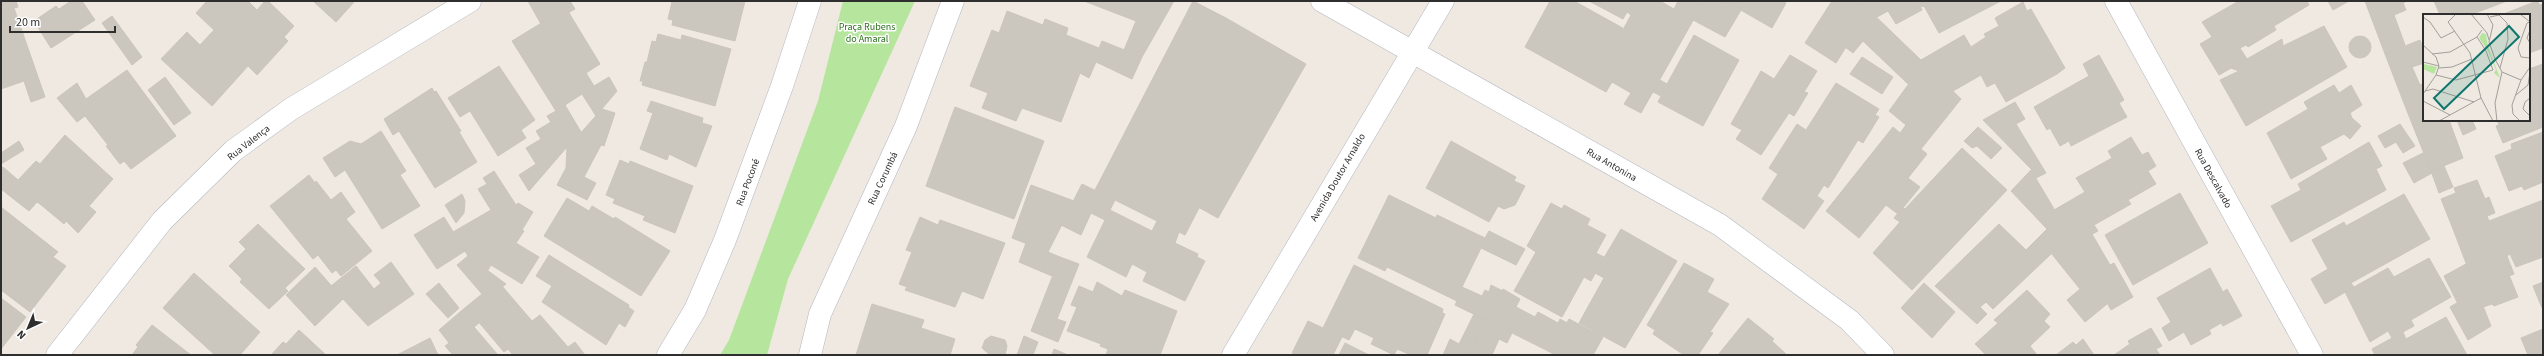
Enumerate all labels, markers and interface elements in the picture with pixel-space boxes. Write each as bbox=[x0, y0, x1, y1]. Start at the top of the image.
scale bar bbox=[10, 8, 115, 34]
text: 20 m bbox=[16, 14, 40, 31]
inset map bbox=[2423, 14, 2530, 121]
park label: Praça Rubens do Amaral bbox=[839, 20, 895, 46]
street label: Rua Valença bbox=[224, 122, 273, 164]
street label: Avenida Doutor Arnaldo bbox=[1307, 131, 1369, 224]
street label: Rua Antonina bbox=[1584, 145, 1639, 185]
street label: Rua Descalvado bbox=[2191, 146, 2235, 211]
street label: Rua Corumbá bbox=[865, 150, 901, 207]
street label: Rua Poconé bbox=[733, 157, 763, 208]
north arrow bbox=[8, 308, 48, 348]
text: N bbox=[14, 327, 29, 343]

